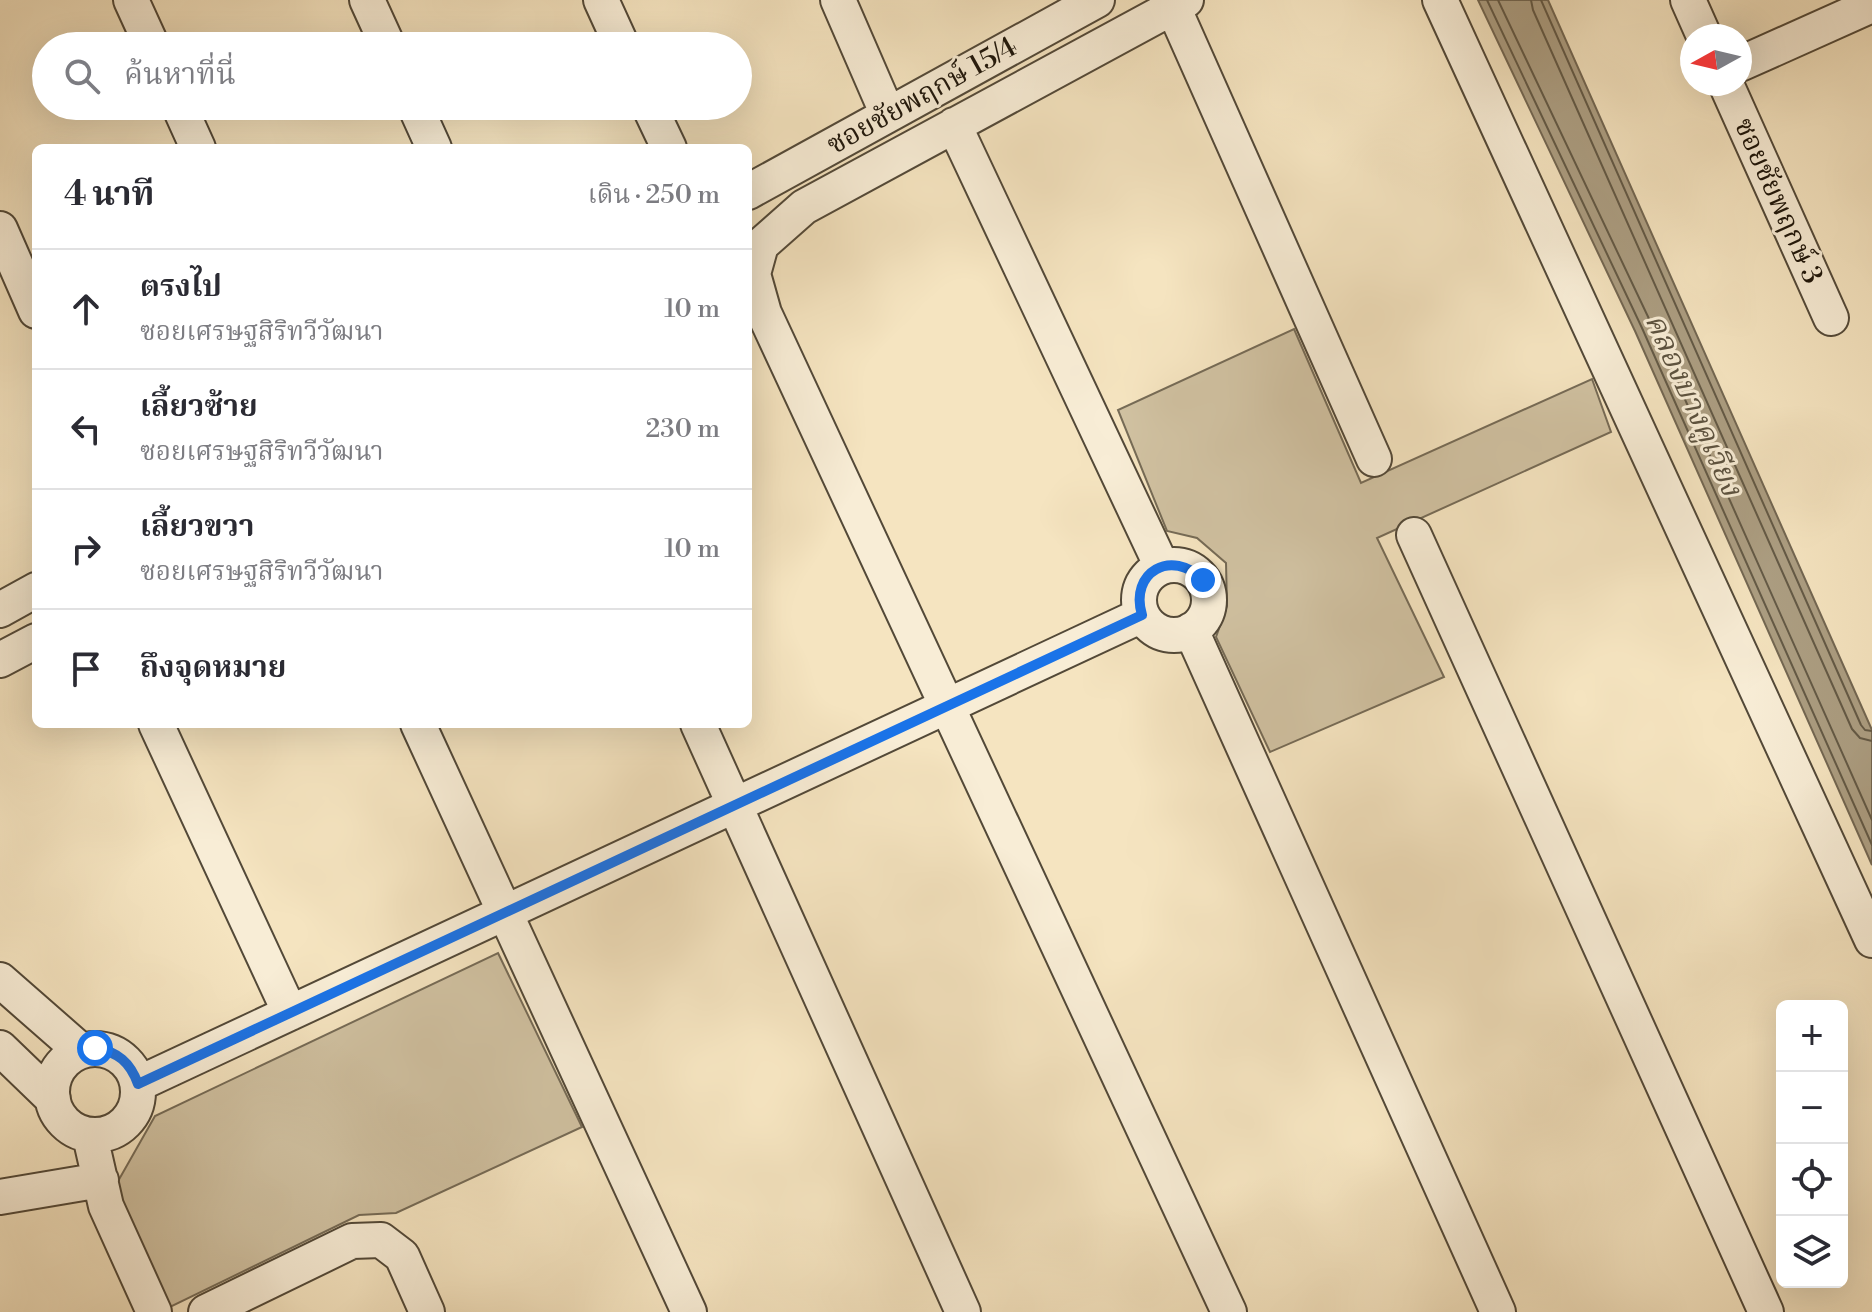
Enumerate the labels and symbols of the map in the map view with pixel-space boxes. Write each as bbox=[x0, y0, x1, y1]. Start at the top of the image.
north arrow bbox=[1680, 24, 1752, 96]
street label: ซอยชัยพฤกษ์ 15/4 bbox=[821, 29, 1023, 163]
street label: ซอยชัยพฤกษ์ 3 bbox=[1726, 113, 1830, 289]
water label: คลองบางคูเวียง bbox=[1636, 308, 1751, 503]
route end bbox=[1185, 562, 1221, 598]
route start bbox=[77, 1030, 113, 1066]

